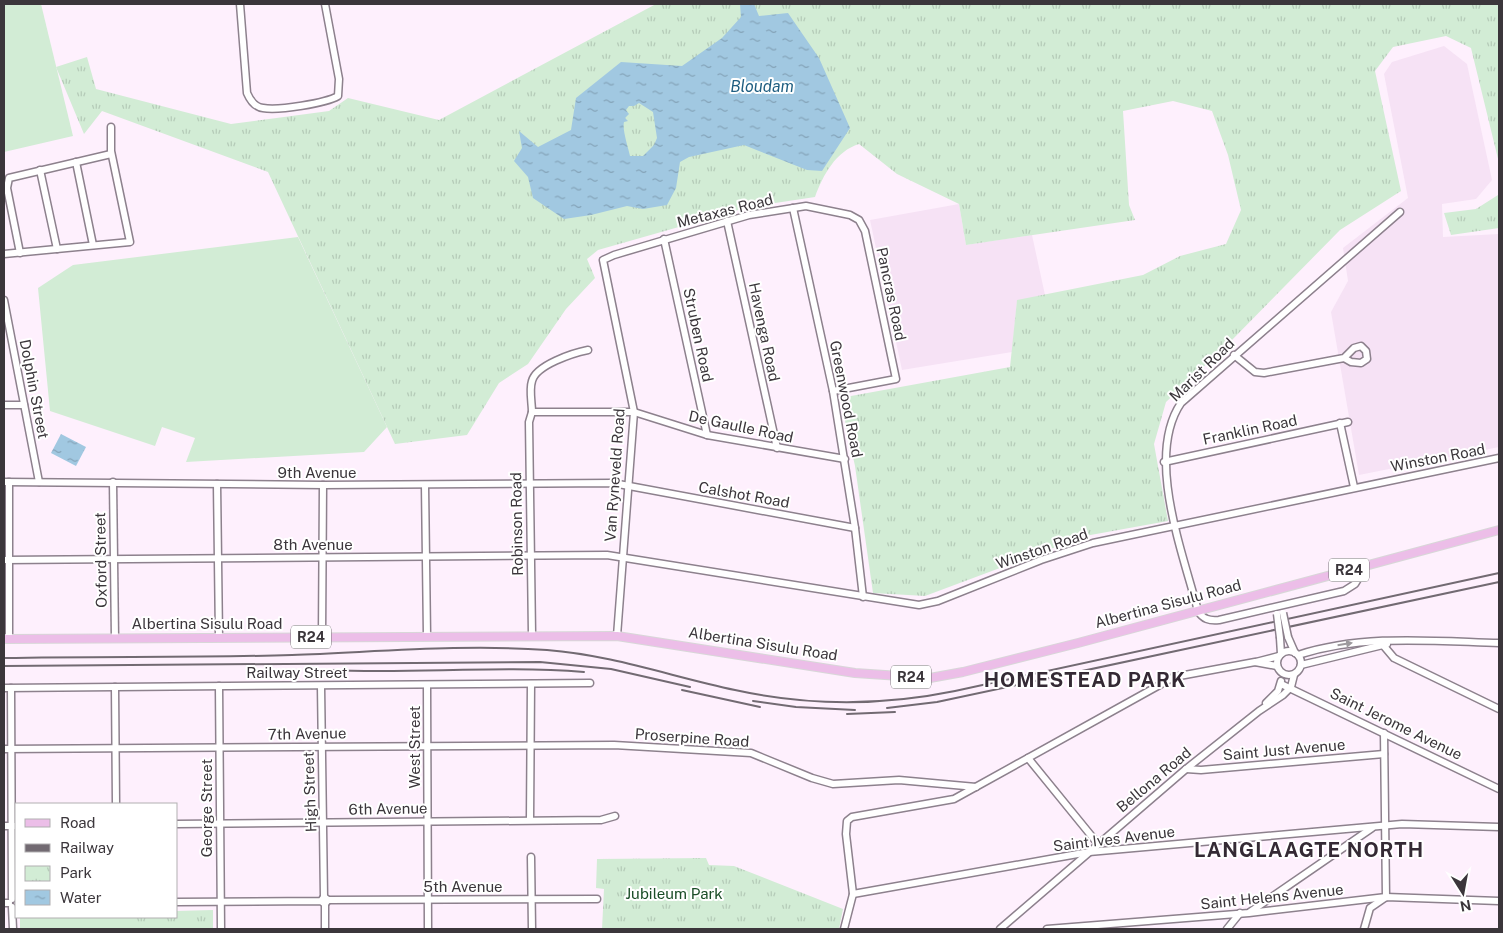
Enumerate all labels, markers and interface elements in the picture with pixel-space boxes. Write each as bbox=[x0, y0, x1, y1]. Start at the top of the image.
water label: Bloudam bbox=[730, 77, 794, 96]
street label: Metaxas Road bbox=[675, 190, 775, 231]
street label: Pancras Road bbox=[873, 246, 910, 342]
street label: Havenga Road bbox=[746, 281, 783, 383]
street label: Struben Road bbox=[680, 286, 717, 383]
street label: Marist Road bbox=[1166, 335, 1238, 405]
street label: Dolphin Street bbox=[17, 338, 52, 440]
street label: Greenwood Road bbox=[827, 339, 866, 459]
street label: De Gaulle Road bbox=[687, 407, 795, 446]
street label: Van Ryneveld Road bbox=[601, 408, 628, 542]
street label: Franklin Road bbox=[1201, 411, 1299, 448]
street label: Winston Road bbox=[1389, 440, 1487, 475]
street label: 9th Avenue bbox=[277, 464, 357, 481]
street label: Robinson Road bbox=[507, 472, 526, 576]
street label: Calshot Road bbox=[697, 478, 791, 511]
street label: Oxford Street bbox=[91, 512, 110, 608]
street label: Winston Road bbox=[994, 525, 1090, 572]
street label: 8th Avenue bbox=[273, 536, 353, 553]
road number: R24 bbox=[1329, 558, 1369, 582]
street label: Albertina Sisulu Road bbox=[1093, 576, 1243, 631]
street label: Albertina Sisulu Road bbox=[132, 615, 282, 632]
street label: Albertina Sisulu Road bbox=[687, 623, 839, 664]
road number: R24 bbox=[291, 626, 331, 649]
one-way arrow bbox=[1338, 640, 1354, 648]
street label: Railway Street bbox=[246, 664, 348, 681]
road number: R24 bbox=[891, 666, 931, 689]
district label: HOMESTEAD PARK bbox=[984, 668, 1186, 692]
street label: Saint Jerome Avenue bbox=[1327, 684, 1465, 763]
street label: West Street bbox=[406, 705, 423, 788]
street label: 7th Avenue bbox=[268, 724, 346, 743]
street label: Proserpine Road bbox=[634, 725, 750, 750]
street label: Saint Just Avenue bbox=[1222, 736, 1346, 763]
street label: Bellona Road bbox=[1113, 744, 1194, 816]
street label: High Street bbox=[300, 751, 319, 833]
street label: George Street bbox=[198, 759, 215, 857]
street label: 6th Avenue bbox=[348, 799, 428, 818]
legend bbox=[15, 803, 178, 918]
text: Road bbox=[60, 814, 96, 831]
street label: Saint Ives Avenue bbox=[1052, 823, 1176, 854]
district label: LANGLAAGTE NORTH bbox=[1194, 838, 1424, 862]
text: Railway bbox=[60, 839, 114, 856]
text: Park bbox=[60, 864, 92, 881]
north arrow bbox=[1438, 868, 1488, 918]
street label: 5th Avenue bbox=[423, 878, 503, 895]
street label: Saint Helens Avenue bbox=[1200, 881, 1344, 912]
park label: Jubileum Park bbox=[625, 885, 723, 902]
text: Water bbox=[60, 889, 102, 906]
text: N bbox=[1459, 897, 1472, 915]

